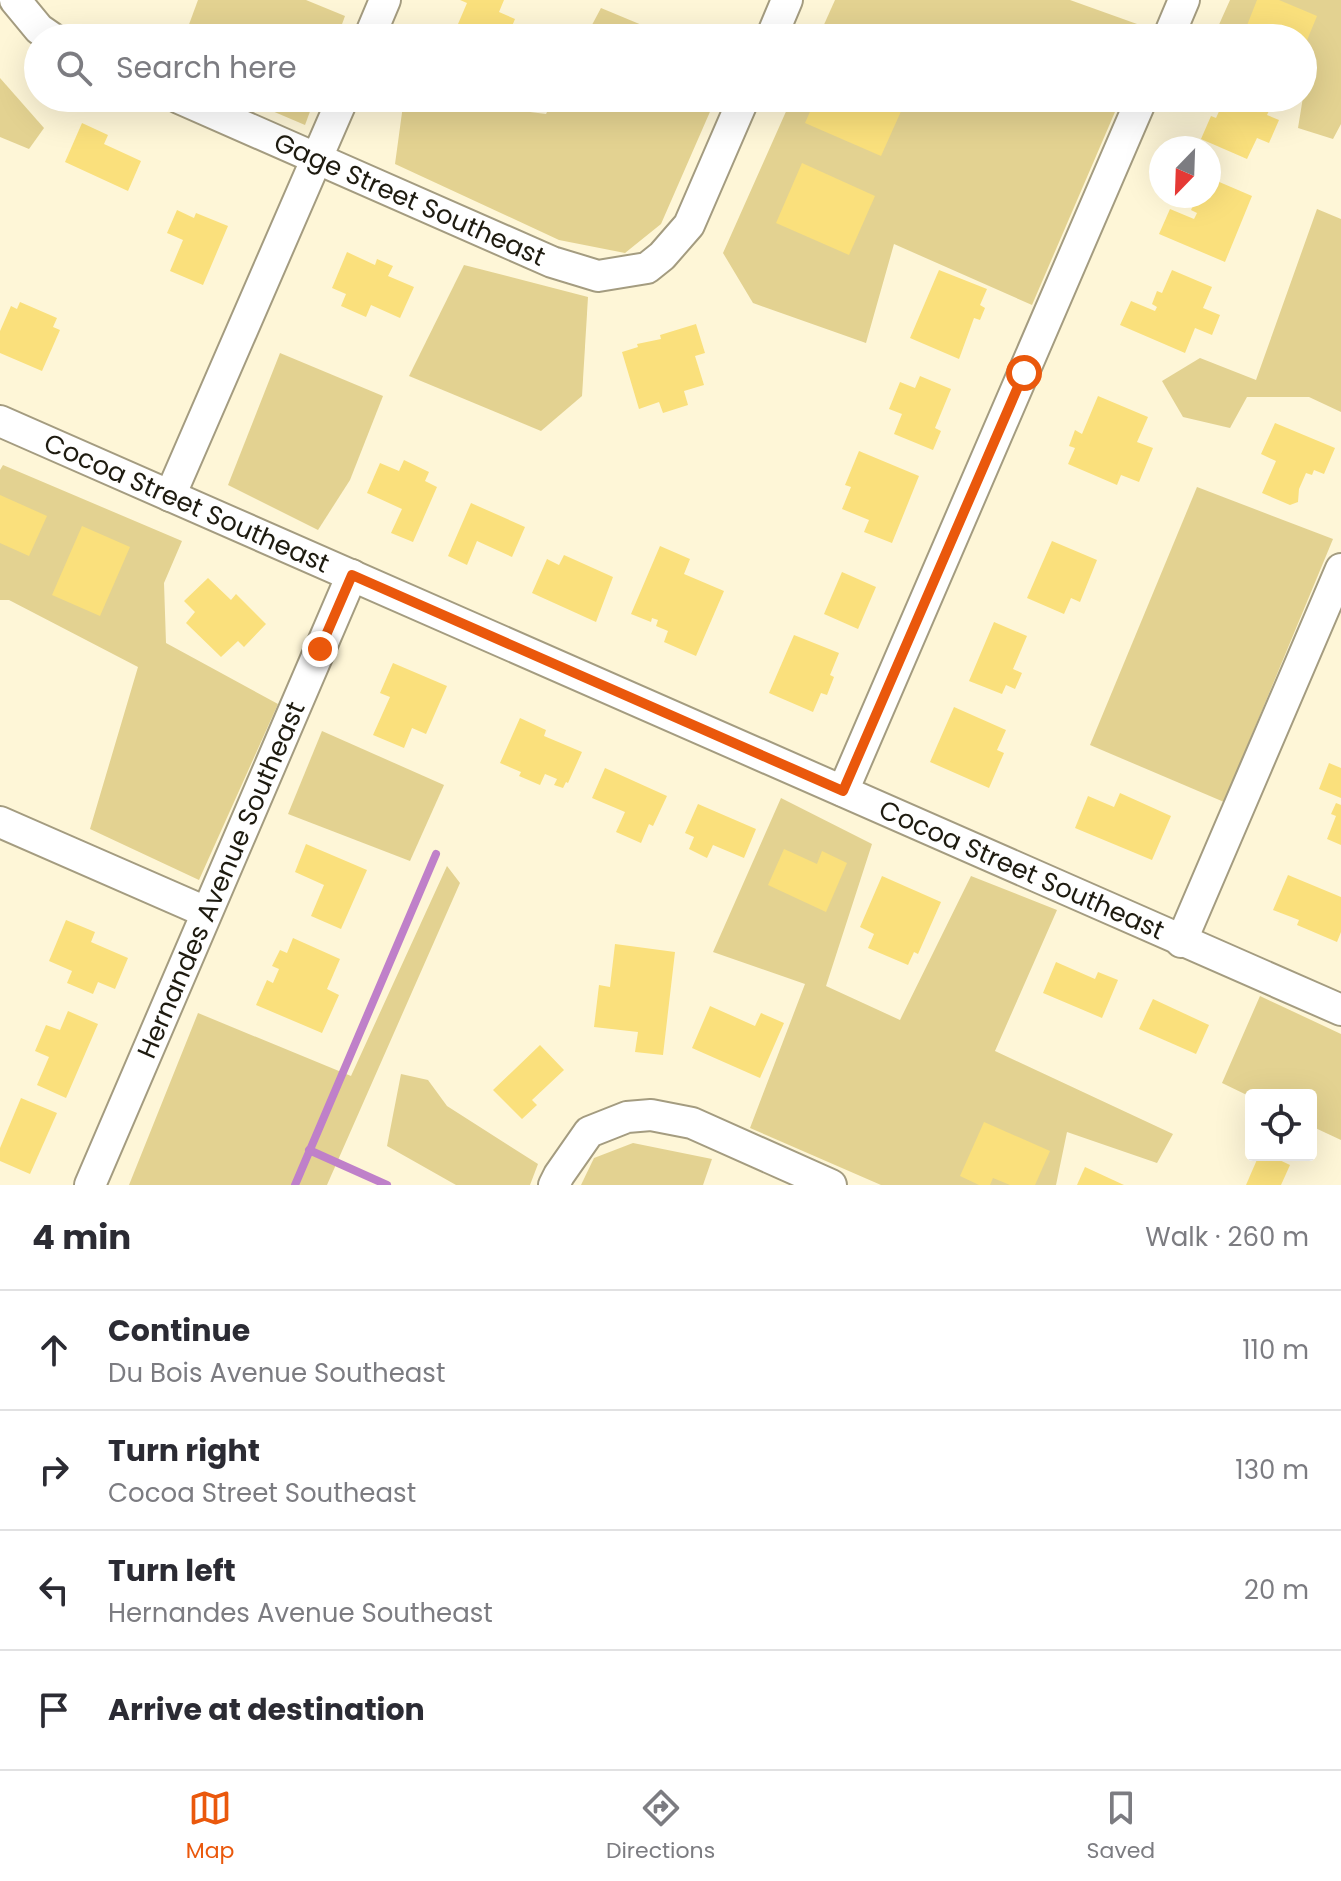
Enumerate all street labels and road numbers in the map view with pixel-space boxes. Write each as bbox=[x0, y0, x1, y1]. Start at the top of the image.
street label: Gage Street Southeast bbox=[268, 124, 551, 275]
street label: Cocoa Street Southeast bbox=[38, 425, 335, 581]
street label: Hernandes Avenue Southeast bbox=[129, 696, 314, 1064]
street label: Cocoa Street Southeast bbox=[873, 791, 1170, 948]

